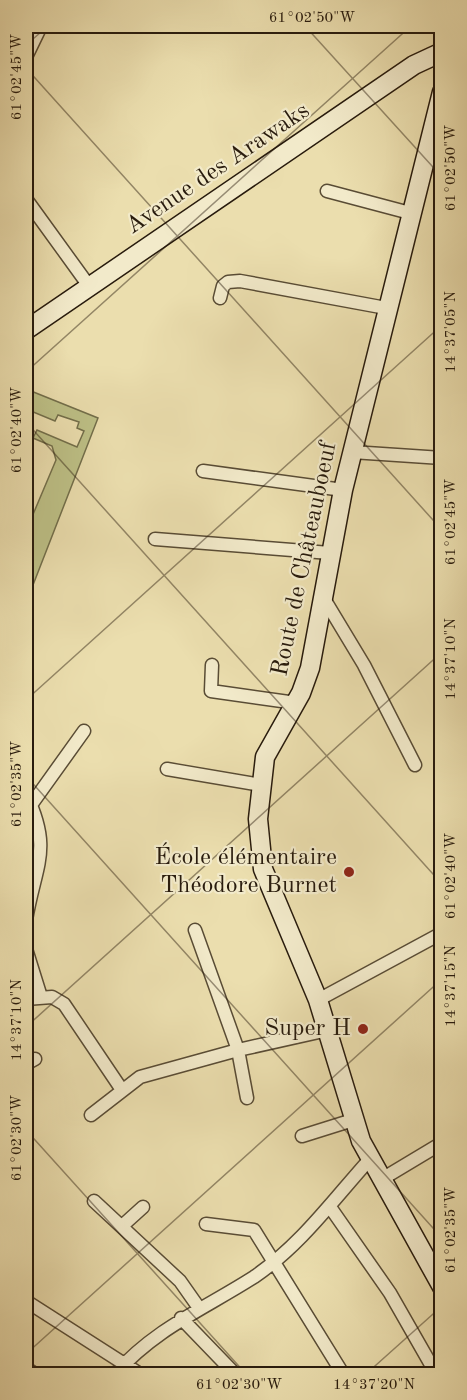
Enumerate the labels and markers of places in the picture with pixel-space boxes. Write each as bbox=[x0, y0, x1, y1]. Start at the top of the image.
place label: École élémentaire Théodore Burnet bbox=[155, 842, 337, 898]
marker: École élémentaire Théodore Burnet bbox=[342, 865, 356, 879]
place label: Super H bbox=[264, 1017, 351, 1041]
marker: Super H bbox=[356, 1022, 370, 1036]

